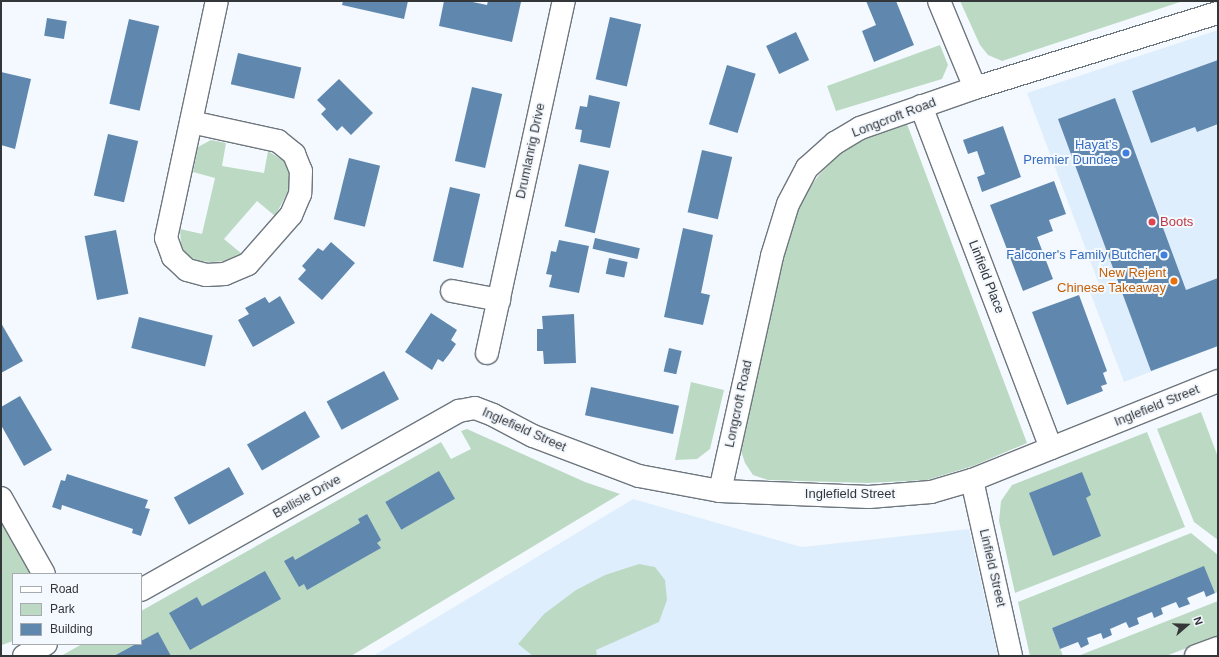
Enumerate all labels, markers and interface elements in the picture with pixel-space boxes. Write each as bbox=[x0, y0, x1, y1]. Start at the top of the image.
street label: Longcroft Road bbox=[850, 95, 938, 141]
street label: Drumlanrig Drive bbox=[513, 102, 549, 200]
place label: Hayat’s Premier Dundee bbox=[1023, 138, 1118, 169]
marker: Hayat’s Premier Dundee bbox=[1121, 148, 1131, 158]
place label: Boots bbox=[1160, 214, 1193, 230]
marker: Boots bbox=[1147, 217, 1157, 227]
street label: Linfield Place bbox=[965, 238, 1007, 316]
place label: Falconer's Family Butcher bbox=[1006, 247, 1156, 263]
marker: Falconer's Family Butcher bbox=[1159, 250, 1169, 260]
place label: New Rejent Chinese Takeaway bbox=[1057, 266, 1166, 297]
marker: New Rejent Chinese Takeaway bbox=[1169, 276, 1179, 286]
street label: Longcroft Road bbox=[722, 359, 756, 449]
street label: Inglefield Street bbox=[1112, 382, 1202, 430]
street label: Inglefield Street bbox=[480, 405, 568, 455]
street label: Bellisle Drive bbox=[270, 472, 344, 522]
street label: Inglefield Street bbox=[805, 486, 895, 502]
street label: Linfield Street bbox=[975, 528, 1009, 608]
legend bbox=[12, 573, 142, 645]
text: Road bbox=[50, 582, 79, 596]
text: Park bbox=[50, 602, 75, 616]
north arrow bbox=[1167, 605, 1207, 645]
text: N bbox=[1191, 615, 1205, 627]
text: Building bbox=[50, 622, 93, 636]

